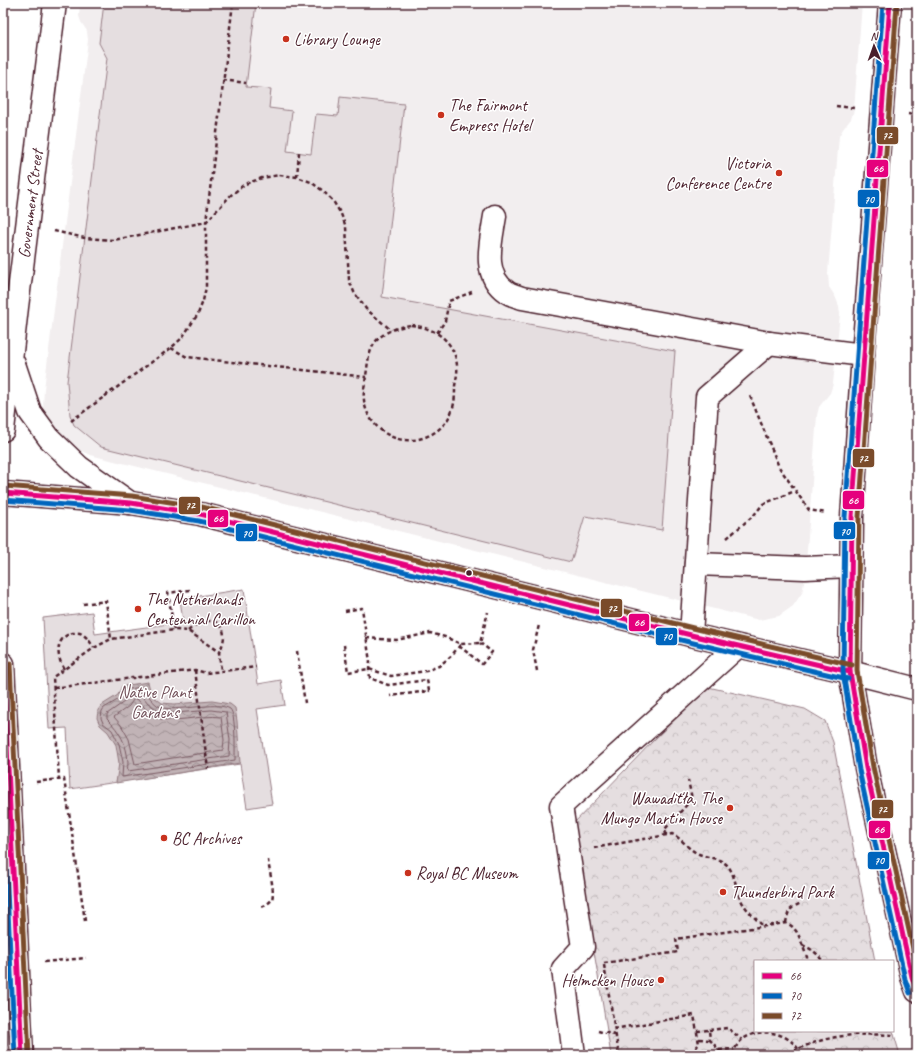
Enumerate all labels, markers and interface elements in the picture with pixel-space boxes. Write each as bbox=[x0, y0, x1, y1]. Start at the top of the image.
north arrow bbox=[854, 26, 894, 66]
place label: Library Lounge bbox=[294, 29, 381, 50]
text: N bbox=[870, 29, 879, 43]
marker: Library Lounge bbox=[281, 34, 291, 44]
place label: The Fairmont Empress Hotel bbox=[449, 95, 534, 136]
marker: The Fairmont Empress Hotel bbox=[436, 110, 446, 120]
line badge: 72 bbox=[876, 126, 899, 145]
text: 72 bbox=[882, 128, 893, 142]
street label: Government Street bbox=[13, 146, 48, 259]
place label: Victoria Conference Centre bbox=[665, 153, 773, 194]
line badge: 66 bbox=[866, 159, 889, 178]
text: 66 bbox=[873, 161, 884, 175]
marker: Victoria Conference Centre bbox=[774, 168, 784, 178]
line badge: 70 bbox=[857, 189, 880, 208]
text: 70 bbox=[864, 192, 875, 206]
line badge: 72 bbox=[852, 448, 875, 468]
text: 72 bbox=[858, 451, 869, 465]
line badge: 66 bbox=[842, 490, 865, 510]
text: 66 bbox=[848, 493, 859, 507]
line badge: 72 bbox=[178, 496, 201, 515]
text: 72 bbox=[185, 498, 196, 512]
line badge: 66 bbox=[207, 509, 229, 528]
text: 66 bbox=[213, 511, 224, 525]
line badge: 70 bbox=[833, 521, 856, 540]
line badge: 70 bbox=[235, 523, 258, 542]
text: 70 bbox=[840, 524, 851, 538]
text: 70 bbox=[242, 526, 253, 540]
unlabelled marker bbox=[464, 568, 474, 578]
place label: The Netherlands Centennial Carillon bbox=[146, 589, 256, 630]
line badge: 72 bbox=[600, 598, 623, 618]
text: 72 bbox=[607, 601, 618, 615]
marker: The Netherlands Centennial Carillon bbox=[133, 604, 143, 614]
line badge: 66 bbox=[628, 613, 650, 632]
text: 66 bbox=[634, 615, 645, 629]
line badge: 70 bbox=[655, 627, 678, 646]
text: 70 bbox=[662, 629, 673, 643]
park label: Native Plant Gardens bbox=[118, 682, 194, 723]
place label: Wawadiťła, The Mungo Martin House bbox=[601, 788, 723, 829]
line badge: 72 bbox=[871, 799, 894, 819]
text: 72 bbox=[877, 802, 888, 816]
marker: Wawadiťła, The Mungo Martin House bbox=[725, 803, 735, 813]
line badge: 66 bbox=[868, 820, 891, 839]
text: 66 bbox=[874, 822, 885, 836]
place label: BC Archives bbox=[172, 828, 242, 849]
marker: BC Archives bbox=[159, 833, 169, 843]
line badge: 70 bbox=[867, 851, 890, 870]
text: 70 bbox=[874, 853, 885, 867]
place label: Royal BC Museum bbox=[416, 863, 519, 884]
marker: Royal BC Museum bbox=[403, 868, 413, 878]
place label: Thunderbird Park bbox=[731, 882, 836, 903]
marker: Thunderbird Park bbox=[718, 887, 728, 897]
legend bbox=[754, 960, 894, 1032]
text: 66 bbox=[790, 968, 801, 984]
place label: Helmcken House bbox=[561, 970, 654, 991]
marker: Helmcken House bbox=[656, 975, 666, 985]
text: 70 bbox=[790, 988, 802, 1004]
text: 72 bbox=[790, 1008, 802, 1024]

